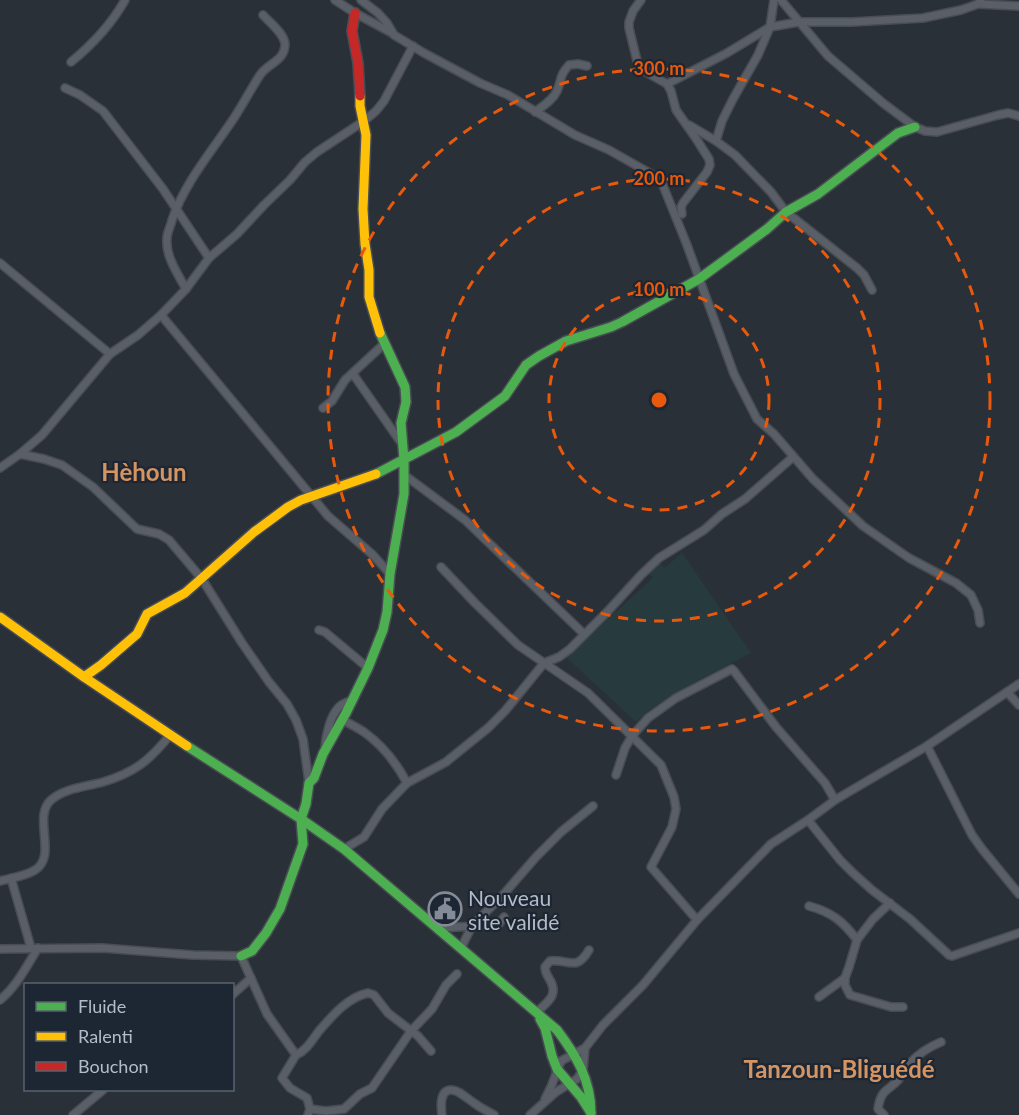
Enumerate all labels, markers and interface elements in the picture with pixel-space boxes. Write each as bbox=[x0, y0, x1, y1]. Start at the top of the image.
text: 300 m bbox=[634, 57, 684, 79]
text: 200 m bbox=[634, 167, 684, 189]
text: 100 m bbox=[634, 278, 684, 300]
centre of rings bbox=[649, 390, 669, 410]
district label: Hèhoun bbox=[101, 457, 187, 486]
place label: Nouveau site validé bbox=[468, 885, 559, 934]
public building icon: Nouveau site validé bbox=[427, 891, 463, 927]
legend bbox=[24, 983, 234, 1091]
text: Fluide bbox=[78, 995, 126, 1017]
text: Ralenti bbox=[78, 1025, 133, 1047]
district label: Tanzoun-Bliguédé bbox=[743, 1054, 935, 1083]
text: Bouchon bbox=[78, 1055, 149, 1077]

